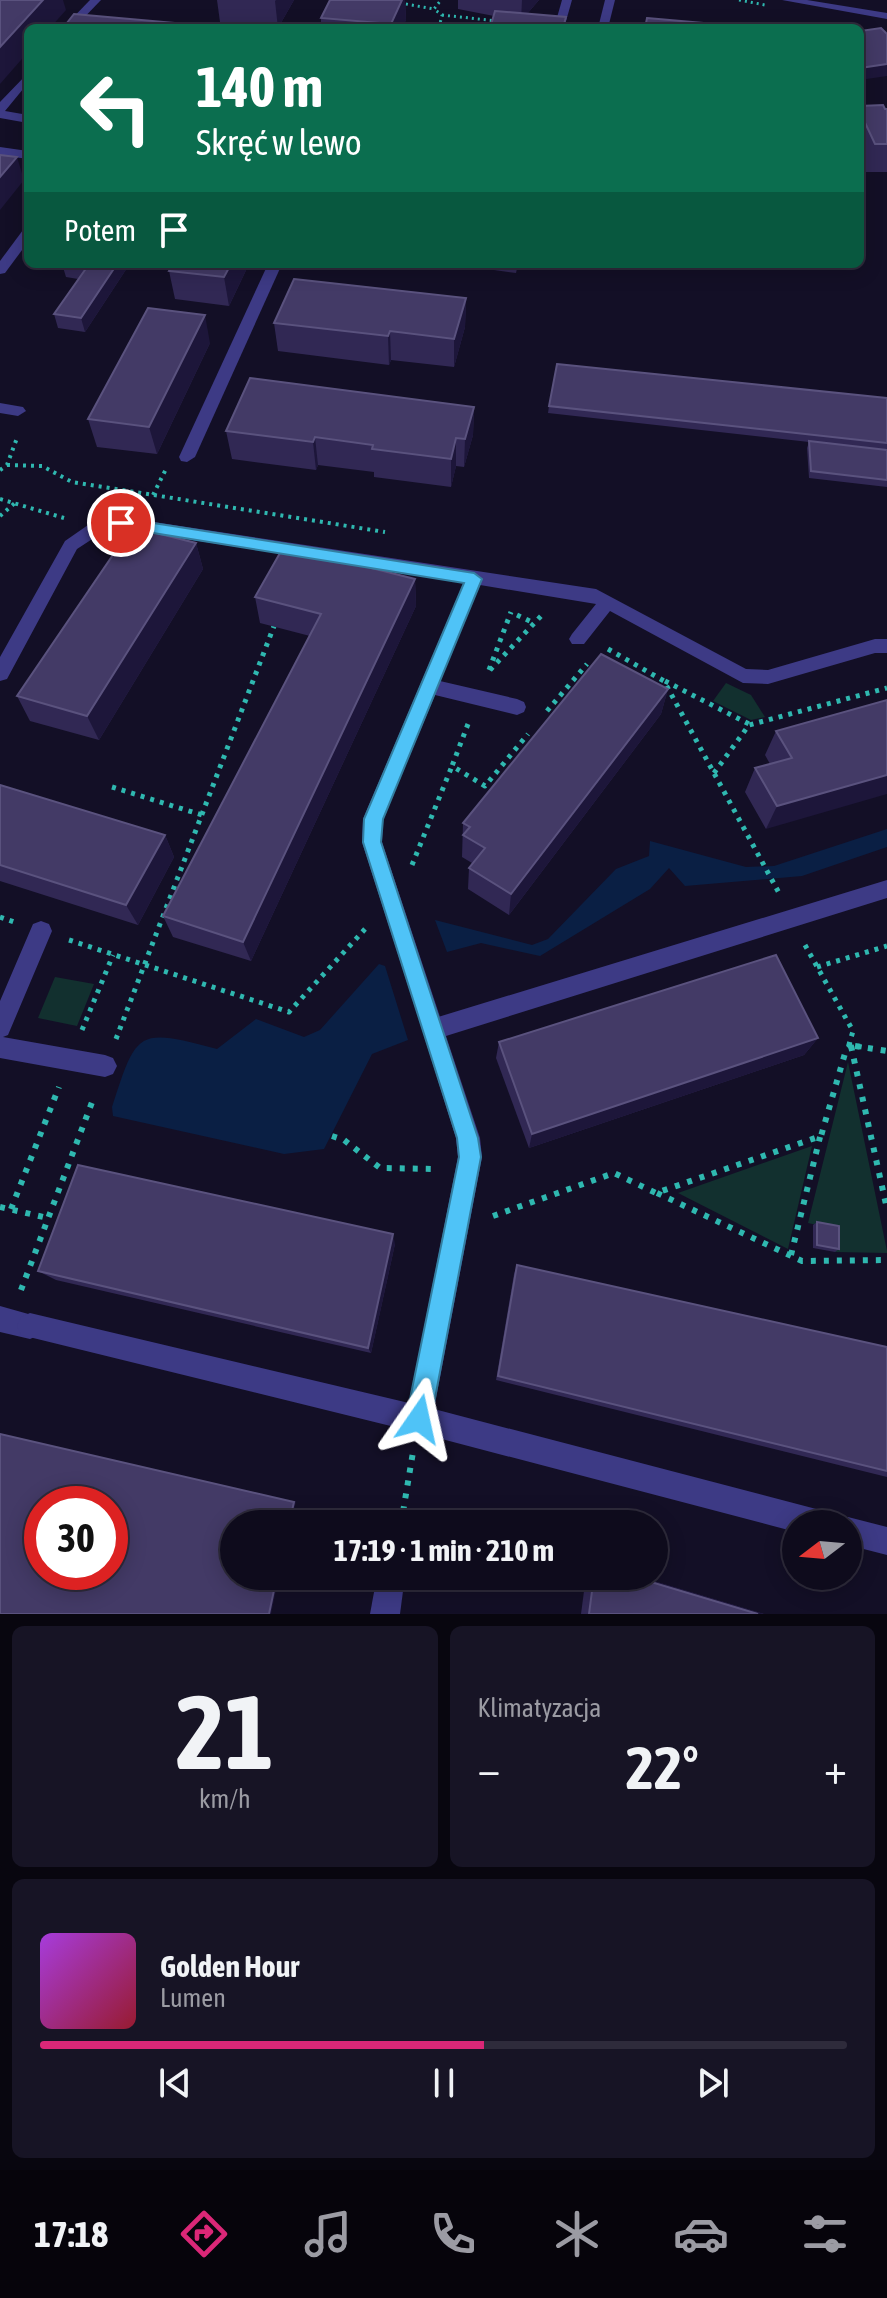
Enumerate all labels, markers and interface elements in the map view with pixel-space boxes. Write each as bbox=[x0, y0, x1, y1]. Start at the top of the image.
text: 140 m bbox=[196, 55, 323, 119]
icon: left bbox=[64, 56, 168, 160]
text: Skręć w lewo bbox=[196, 121, 362, 163]
icon: arrive bbox=[152, 208, 196, 252]
text: Potem bbox=[64, 213, 136, 247]
pin bbox=[87, 489, 155, 557]
icon: arrive bbox=[99, 501, 143, 545]
position arrow bbox=[377, 1377, 461, 1461]
speed limit sign: 30 bbox=[24, 1486, 128, 1590]
north arrow bbox=[782, 1510, 862, 1590]
map controls bbox=[782, 1510, 862, 1590]
text: 17:19 · 1 min · 210 m bbox=[334, 1533, 554, 1567]
text: 21 bbox=[176, 1672, 274, 1791]
text: Klimatyzacja bbox=[478, 1693, 601, 1723]
text: 22° bbox=[626, 1733, 699, 1802]
text: − bbox=[478, 1743, 500, 1793]
text: + bbox=[824, 1743, 847, 1793]
text: km/h bbox=[199, 1784, 251, 1814]
text: Golden Hour bbox=[160, 1949, 299, 1983]
text: Lumen bbox=[160, 1983, 226, 2013]
icon: previous bbox=[153, 2061, 197, 2105]
icon: pause bbox=[422, 2061, 466, 2105]
icon: next bbox=[691, 2061, 735, 2105]
icon: directions bbox=[176, 2206, 232, 2262]
icon: music bbox=[300, 2206, 356, 2262]
icon: phone bbox=[425, 2206, 481, 2262]
icon: climate bbox=[549, 2206, 605, 2262]
icon: car bbox=[673, 2206, 729, 2262]
icon: filters bbox=[797, 2206, 853, 2262]
text: 17:18 bbox=[34, 2213, 108, 2255]

